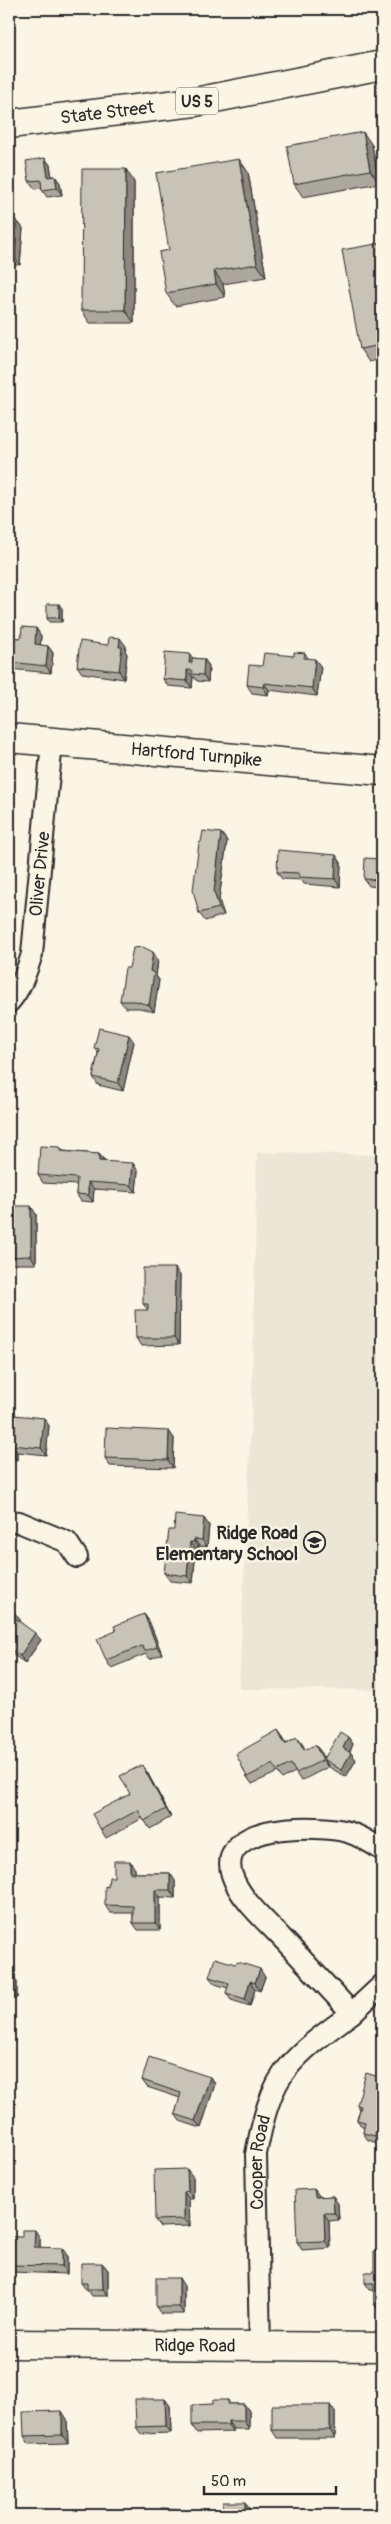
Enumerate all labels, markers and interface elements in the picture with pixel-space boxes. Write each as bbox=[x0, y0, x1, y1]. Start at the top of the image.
road number: US 5 bbox=[176, 88, 218, 114]
street label: State Street bbox=[59, 96, 156, 130]
street label: Hartford Turnpike bbox=[130, 738, 263, 772]
street label: Oliver Drive bbox=[25, 830, 56, 918]
place label: Ridge Road Elementary School bbox=[156, 1522, 298, 1566]
school or university icon: Ridge Road Elementary School bbox=[302, 1531, 326, 1555]
street label: Cooper Road bbox=[245, 2112, 276, 2210]
street label: Ridge Road bbox=[154, 2334, 236, 2358]
scale bar bbox=[204, 2464, 336, 2496]
text: 50 m bbox=[211, 2472, 246, 2491]

